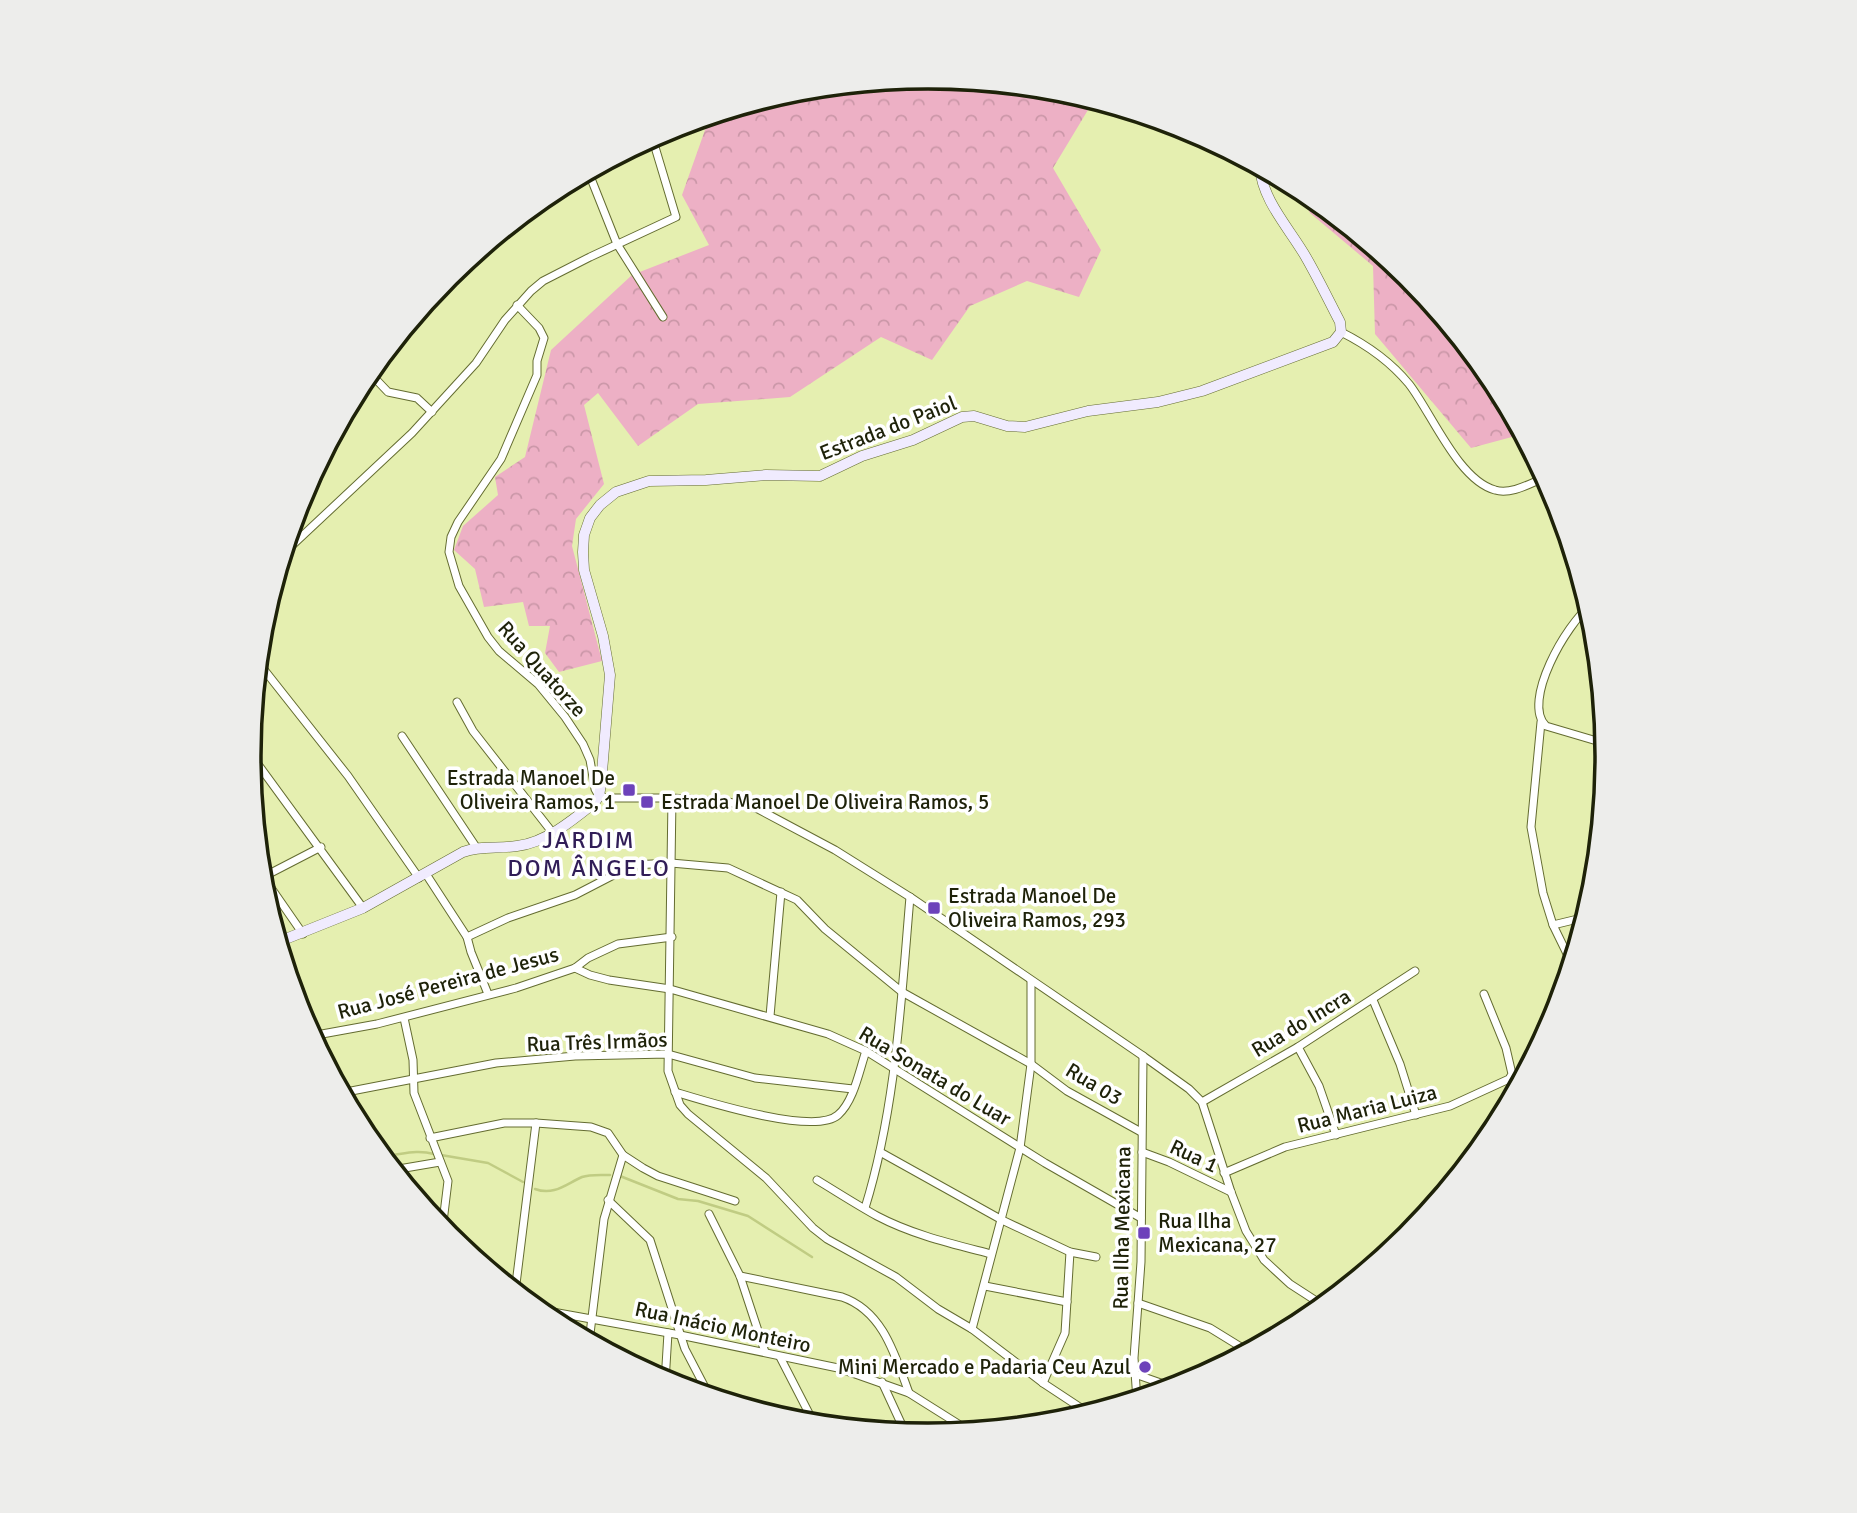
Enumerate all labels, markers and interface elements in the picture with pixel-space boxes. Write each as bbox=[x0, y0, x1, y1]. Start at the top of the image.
street label: Estrada do Paiol bbox=[816, 390, 960, 466]
street label: Rua Quatorze bbox=[492, 616, 592, 722]
place label: Estrada Manoel De Oliveira Ramos, 1 bbox=[447, 765, 615, 815]
marker: Estrada Manoel De Oliveira Ramos, 1 bbox=[621, 782, 637, 798]
place label: Estrada Manoel De Oliveira Ramos, 5 bbox=[661, 789, 989, 815]
marker: Estrada Manoel De Oliveira Ramos, 5 bbox=[639, 794, 655, 810]
district label: JARDIM DOM ÂNGELO bbox=[507, 825, 671, 883]
place label: Estrada Manoel De Oliveira Ramos, 293 bbox=[948, 883, 1126, 933]
marker: Estrada Manoel De Oliveira Ramos, 293 bbox=[926, 900, 942, 916]
street label: Rua José Pereira de Jesus bbox=[335, 941, 561, 1025]
street label: Rua do Incra bbox=[1247, 983, 1355, 1063]
street label: Rua Sonata do Luar bbox=[854, 1020, 1016, 1132]
street label: Rua Três Irmãos bbox=[526, 1027, 668, 1057]
street label: Rua 03 bbox=[1061, 1057, 1127, 1111]
street label: Rua Maria Luiza bbox=[1294, 1079, 1440, 1139]
street label: Rua 1 bbox=[1166, 1134, 1222, 1178]
street label: Rua Ilha Mexicana bbox=[1108, 1146, 1136, 1310]
place label: Rua Ilha Mexicana, 27 bbox=[1158, 1208, 1277, 1258]
marker: Rua Ilha Mexicana, 27 bbox=[1136, 1225, 1152, 1241]
street label: Rua Inácio Monteiro bbox=[633, 1296, 813, 1358]
place label: Mini Mercado e Padaria Ceu Azul bbox=[838, 1354, 1131, 1380]
marker: Mini Mercado e Padaria Ceu Azul bbox=[1137, 1359, 1153, 1375]

